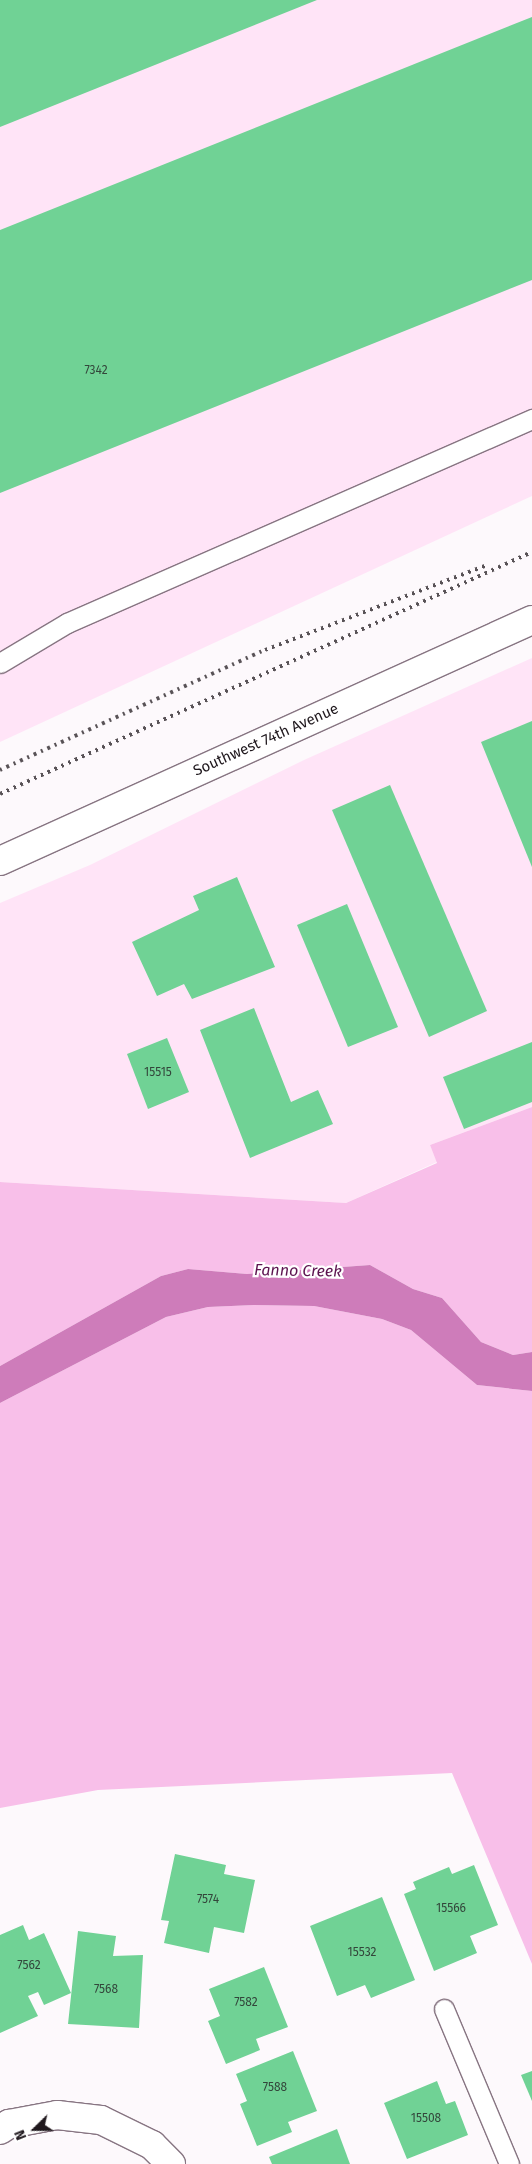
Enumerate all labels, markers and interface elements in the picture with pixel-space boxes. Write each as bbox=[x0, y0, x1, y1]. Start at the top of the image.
house number: 7342 bbox=[84, 364, 108, 378]
street label: Southwest 74th Avenue bbox=[191, 700, 341, 780]
house number: 15515 bbox=[144, 1066, 172, 1080]
water label: Fanno Creek bbox=[254, 1261, 342, 1281]
house number: 7574 bbox=[197, 1893, 219, 1907]
house number: 15566 bbox=[436, 1902, 466, 1916]
house number: 15532 bbox=[348, 1946, 376, 1960]
house number: 7562 bbox=[17, 1959, 41, 1973]
house number: 7568 bbox=[94, 1983, 118, 1997]
house number: 7582 bbox=[234, 1996, 258, 2010]
house number: 7588 bbox=[263, 2081, 287, 2095]
north arrow bbox=[10, 2104, 60, 2154]
house number: 15508 bbox=[411, 2112, 441, 2126]
text: N bbox=[11, 2127, 30, 2142]

